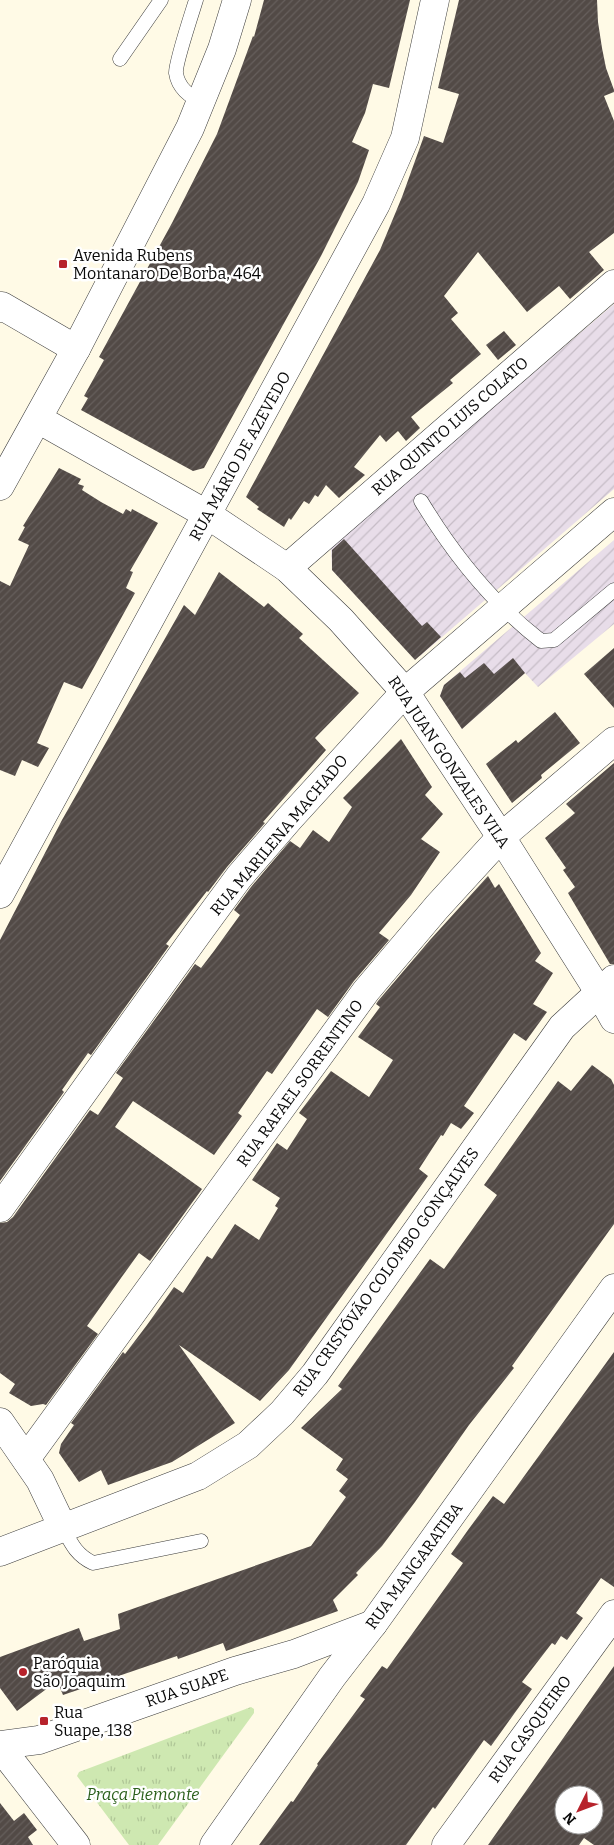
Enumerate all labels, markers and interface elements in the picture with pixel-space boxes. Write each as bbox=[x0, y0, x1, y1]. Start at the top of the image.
place label: Avenida Rubens Montanaro De Borba, 464 bbox=[73, 246, 262, 283]
marker: Avenida Rubens Montanaro De Borba, 464 bbox=[57, 258, 69, 270]
street label: RUA QUINTO LUIS COLATO bbox=[368, 353, 532, 499]
street label: RUA MÁRIO DE AZEVEDO bbox=[185, 368, 295, 544]
street label: RUA JUAN GONZALES VILA bbox=[384, 672, 514, 852]
street label: RUA MARILENA MACHADO bbox=[206, 751, 352, 919]
street label: RUA RAFAEL SORRENTINO bbox=[233, 996, 367, 1170]
street label: RUA CRISTÓVÃO COLOMBO GONÇALVES bbox=[288, 1143, 483, 1400]
street label: RUA MANGARATIBA bbox=[362, 1499, 467, 1633]
place label: Paróquia São Joaquim bbox=[33, 1654, 126, 1691]
street label: RUA SUAPE bbox=[143, 1665, 231, 1711]
marker: Paróquia São Joaquim bbox=[17, 1666, 29, 1678]
street label: RUA CASQUEIRO bbox=[485, 1672, 575, 1786]
place label: Rua Suape, 138 bbox=[54, 1703, 132, 1740]
marker: Rua Suape, 138 bbox=[38, 1715, 50, 1727]
park label: Praça Piemonte bbox=[87, 1785, 199, 1804]
north arrow bbox=[554, 1785, 604, 1835]
text: N bbox=[560, 1809, 580, 1828]

